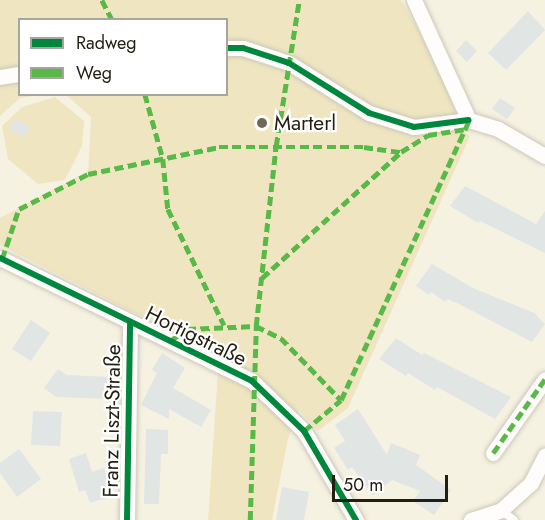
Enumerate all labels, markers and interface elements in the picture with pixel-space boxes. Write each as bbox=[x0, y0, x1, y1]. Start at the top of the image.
legend bbox=[18, 18, 228, 96]
text: Radweg bbox=[76, 30, 137, 56]
text: Weg bbox=[76, 60, 112, 86]
place label: Marterl bbox=[274, 110, 336, 136]
marker: Marterl bbox=[255, 116, 269, 130]
street label: Hortigstraße bbox=[141, 301, 251, 371]
street label: Franz Liszt-Straße bbox=[98, 344, 126, 498]
scale bar bbox=[335, 463, 450, 501]
text: 50 m bbox=[343, 472, 383, 498]

